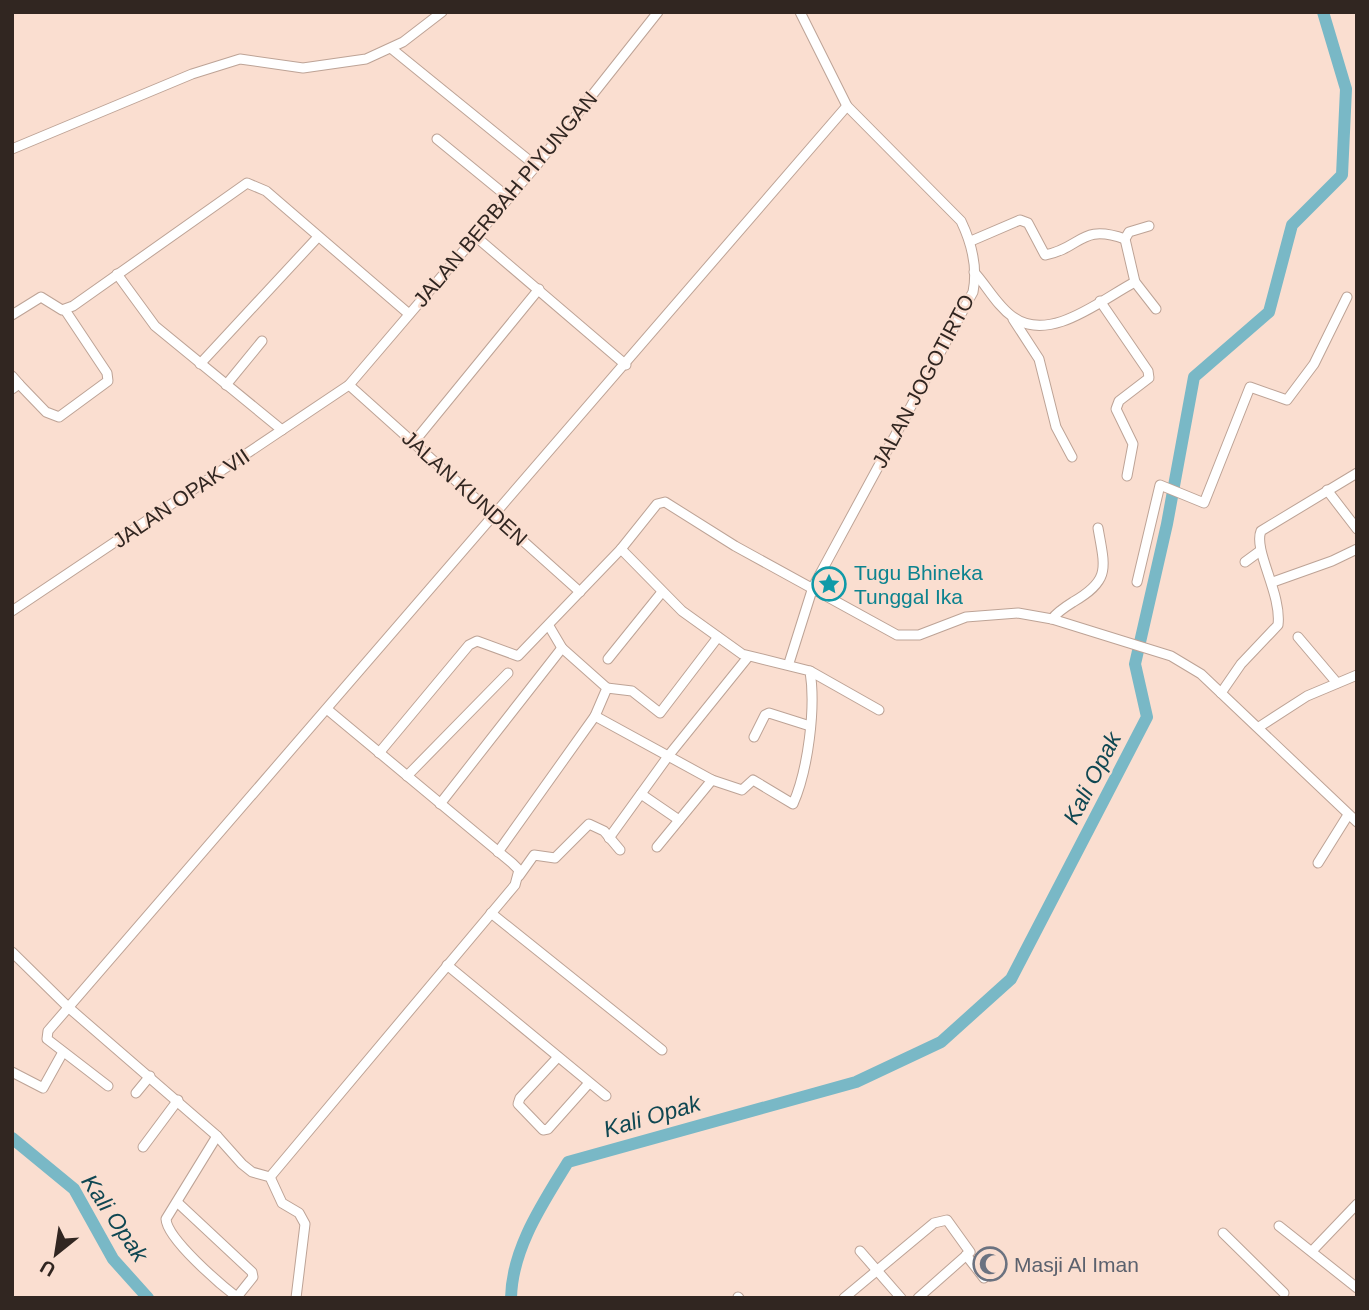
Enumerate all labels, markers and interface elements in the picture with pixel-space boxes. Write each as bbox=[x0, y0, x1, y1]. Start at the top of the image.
street label: JALAN BERBAH PIYUNGAN bbox=[408, 87, 602, 311]
street label: JALAN JOGOTIRTO bbox=[868, 290, 978, 472]
street label: JALAN KUNDEN bbox=[398, 426, 532, 550]
street label: JALAN OPAK VII bbox=[108, 444, 254, 552]
place label: Tugu Bhineka Tunggal Ika bbox=[854, 561, 983, 608]
place icon: Tugu Bhineka Tunggal Ika bbox=[810, 565, 848, 603]
water label: Kali Opak bbox=[1058, 726, 1127, 828]
water label: Kali Opak bbox=[600, 1089, 705, 1142]
water label: Kali Opak bbox=[76, 1169, 154, 1268]
north arrow bbox=[21, 1219, 91, 1289]
mosque icon: Masji Al Iman bbox=[971, 1245, 1009, 1283]
place label: Masji Al Iman bbox=[1014, 1253, 1139, 1276]
text: U bbox=[37, 1256, 59, 1281]

